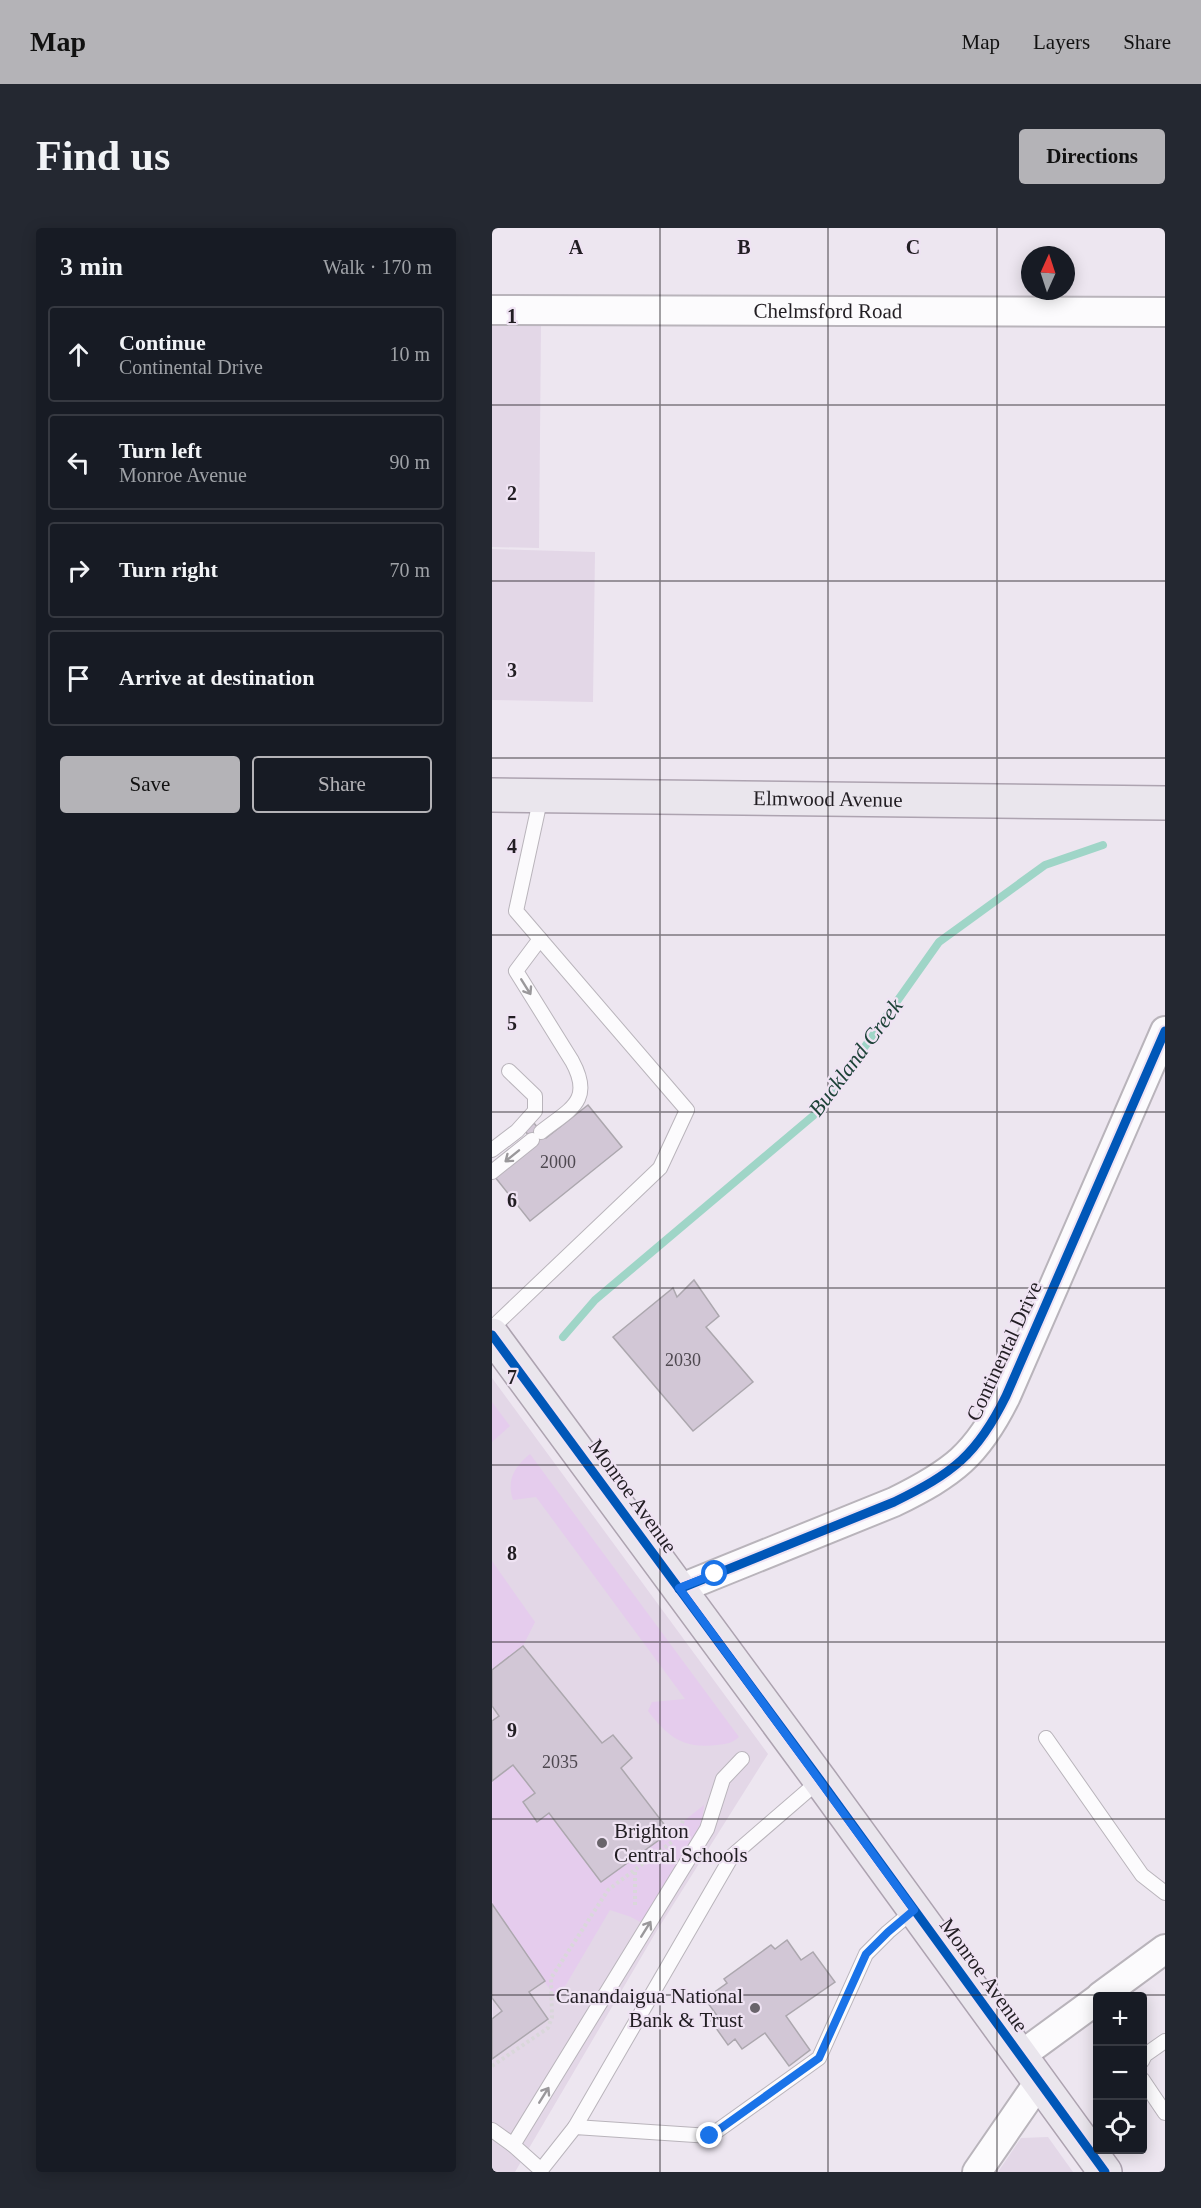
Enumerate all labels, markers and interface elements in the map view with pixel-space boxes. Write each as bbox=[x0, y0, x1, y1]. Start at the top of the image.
text: Map bbox=[30, 26, 86, 57]
text: Map bbox=[962, 30, 1000, 54]
text: Layers bbox=[1033, 30, 1090, 54]
text: Share bbox=[1123, 30, 1171, 54]
button: Directions bbox=[1019, 129, 1165, 184]
text: Find us bbox=[36, 133, 170, 179]
text: A bbox=[569, 236, 584, 258]
text: B bbox=[737, 236, 751, 258]
text: C bbox=[906, 236, 920, 258]
north arrow bbox=[1021, 246, 1075, 300]
text: 3 min bbox=[60, 252, 123, 281]
text: Walk · 170 m bbox=[323, 256, 432, 278]
street label: Chelmsford Road bbox=[754, 299, 903, 323]
text: 1 bbox=[507, 305, 517, 327]
text: Continue bbox=[119, 330, 206, 355]
icon: ahead bbox=[62, 338, 95, 371]
text: 10 m bbox=[389, 343, 430, 365]
text: Continental Drive bbox=[119, 356, 263, 378]
text: Turn left bbox=[119, 438, 202, 463]
icon: left bbox=[62, 446, 95, 479]
text: 90 m bbox=[389, 451, 430, 473]
text: Monroe Avenue bbox=[119, 464, 247, 486]
text: 2 bbox=[507, 482, 517, 504]
icon: right bbox=[62, 554, 95, 587]
text: Turn right bbox=[119, 557, 218, 582]
text: 70 m bbox=[389, 559, 430, 581]
text: 3 bbox=[507, 659, 517, 681]
icon: arrive bbox=[62, 662, 95, 695]
text: Arrive at destination bbox=[119, 665, 315, 690]
button: Save bbox=[60, 756, 240, 813]
button: Share bbox=[252, 756, 432, 813]
street label: Elmwood Avenue bbox=[753, 786, 903, 812]
text: 4 bbox=[507, 835, 517, 857]
one-way arrow bbox=[520, 978, 533, 995]
water label: Buckland Creek bbox=[803, 993, 908, 1121]
text: 5 bbox=[507, 1012, 517, 1034]
one-way arrow bbox=[504, 1150, 520, 1163]
house number: 2000 bbox=[540, 1152, 576, 1172]
text: 6 bbox=[507, 1189, 517, 1211]
street label: Continental Drive bbox=[961, 1277, 1047, 1425]
house number: 2030 bbox=[665, 1350, 701, 1370]
text: 7 bbox=[507, 1366, 517, 1388]
street label: Monroe Avenue bbox=[584, 1435, 682, 1557]
text: 8 bbox=[507, 1542, 517, 1564]
route start bbox=[701, 1560, 727, 1586]
text: 9 bbox=[507, 1719, 517, 1741]
house number: 2035 bbox=[542, 1752, 578, 1772]
place label: Brighton Central Schools bbox=[614, 1819, 748, 1867]
marker: Brighton Central Schools bbox=[595, 1836, 609, 1850]
street label: Monroe Avenue bbox=[935, 1914, 1033, 2036]
one-way arrow bbox=[640, 1921, 652, 1938]
place label: Canandaigua National Bank & Trust bbox=[556, 1984, 743, 2032]
map controls bbox=[1093, 1992, 1147, 2154]
button: + bbox=[1093, 1992, 1147, 2046]
marker: Canandaigua National Bank & Trust bbox=[748, 2001, 762, 2015]
button: − bbox=[1093, 2046, 1147, 2100]
one-way arrow bbox=[538, 2087, 550, 2104]
button: locate bbox=[1093, 2100, 1147, 2154]
route end bbox=[696, 2122, 722, 2148]

